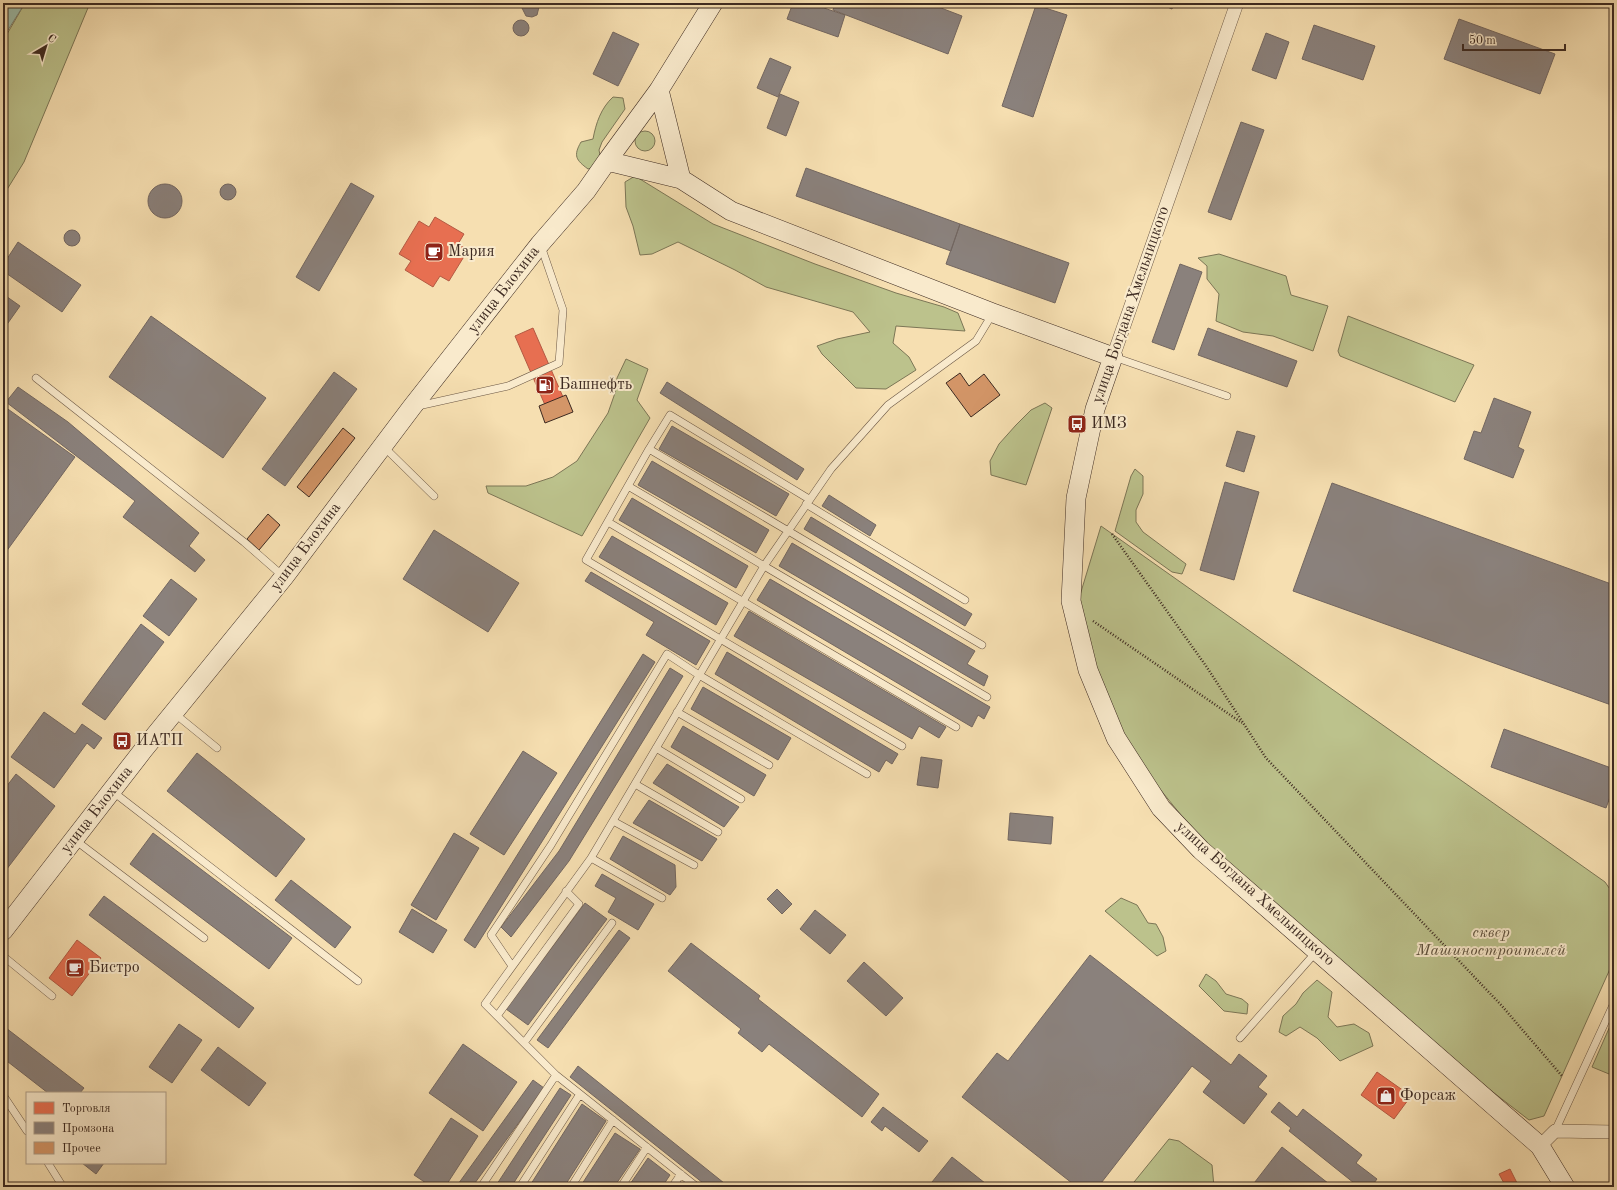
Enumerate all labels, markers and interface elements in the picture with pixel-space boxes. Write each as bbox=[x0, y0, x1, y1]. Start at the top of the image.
north arrow bbox=[26, 26, 66, 66]
scale bar bbox=[1463, 26, 1565, 52]
text: С bbox=[45, 33, 57, 46]
text: 50 m bbox=[1469, 34, 1496, 47]
street label: улица Богдана Хмельницкого bbox=[1090, 204, 1172, 406]
cafe icon: Мария bbox=[423, 241, 445, 263]
street label: улица Блохина bbox=[465, 243, 543, 337]
place label: Мария bbox=[448, 244, 495, 260]
fuel station icon: Башнефть bbox=[534, 374, 556, 396]
place label: Башнефть bbox=[559, 377, 632, 393]
bus stop icon: ИМЗ bbox=[1066, 413, 1088, 435]
place label: ИМЗ bbox=[1091, 416, 1127, 432]
street label: улица Блохина bbox=[268, 500, 344, 594]
bus stop icon: ИАТП bbox=[111, 730, 133, 752]
place label: ИАТП bbox=[136, 733, 183, 749]
street label: улица Блохина bbox=[58, 763, 136, 857]
street label: улица Богдана Хмельницкого bbox=[1173, 819, 1337, 969]
park label: сквер Машиностроителей bbox=[1415, 925, 1566, 959]
cafe icon: Бистро bbox=[64, 957, 86, 979]
place label: Бистро bbox=[89, 960, 140, 976]
shop icon: Форсаж bbox=[1375, 1085, 1397, 1107]
place label: Форсаж bbox=[1400, 1088, 1457, 1104]
legend bbox=[26, 1092, 166, 1164]
text: Торговля bbox=[62, 1103, 111, 1115]
text: Промзона bbox=[62, 1123, 114, 1135]
text: Прочее bbox=[62, 1143, 101, 1155]

